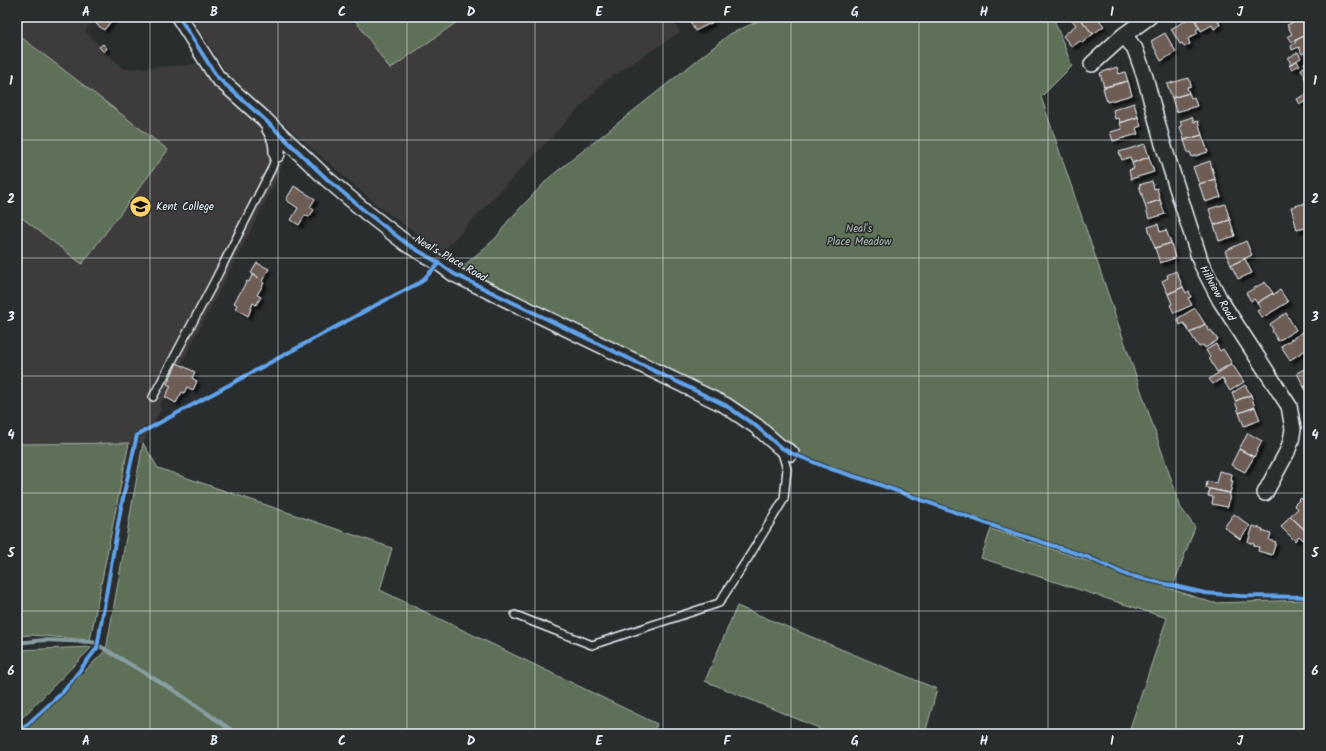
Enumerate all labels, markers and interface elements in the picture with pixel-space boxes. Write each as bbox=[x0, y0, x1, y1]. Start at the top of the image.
text: A bbox=[82, 2, 90, 23]
text: B bbox=[210, 2, 218, 23]
text: C bbox=[338, 2, 346, 23]
text: D bbox=[467, 2, 476, 23]
text: E bbox=[595, 2, 603, 23]
text: F bbox=[723, 2, 731, 23]
text: G bbox=[851, 2, 859, 23]
text: H bbox=[980, 2, 989, 23]
text: I bbox=[1110, 2, 1114, 23]
text: J bbox=[1237, 2, 1244, 23]
text: 1 bbox=[9, 71, 13, 92]
text: 1 bbox=[1313, 71, 1317, 92]
text: 2 bbox=[7, 189, 15, 210]
text: 2 bbox=[1311, 189, 1319, 210]
school or university icon: Kent College bbox=[127, 193, 153, 219]
place label: Kent College bbox=[156, 198, 214, 216]
park label: Neal's Place Meadow bbox=[827, 220, 892, 251]
street label: Neal's Place Road bbox=[411, 231, 491, 287]
street label: Hillview Road bbox=[1194, 262, 1240, 325]
text: 3 bbox=[6, 307, 15, 328]
text: 3 bbox=[1310, 307, 1319, 328]
text: 4 bbox=[7, 425, 15, 446]
text: 4 bbox=[1311, 425, 1319, 446]
text: 5 bbox=[7, 543, 16, 564]
text: 5 bbox=[1311, 543, 1320, 564]
text: 6 bbox=[7, 661, 15, 682]
text: 6 bbox=[1311, 661, 1319, 682]
text: A bbox=[82, 731, 90, 751]
text: B bbox=[210, 731, 218, 751]
text: C bbox=[338, 731, 346, 751]
text: D bbox=[467, 731, 476, 751]
text: E bbox=[595, 731, 603, 751]
text: F bbox=[723, 731, 731, 751]
text: G bbox=[851, 731, 859, 751]
text: H bbox=[980, 731, 989, 751]
text: I bbox=[1110, 731, 1114, 751]
text: J bbox=[1237, 731, 1244, 751]

